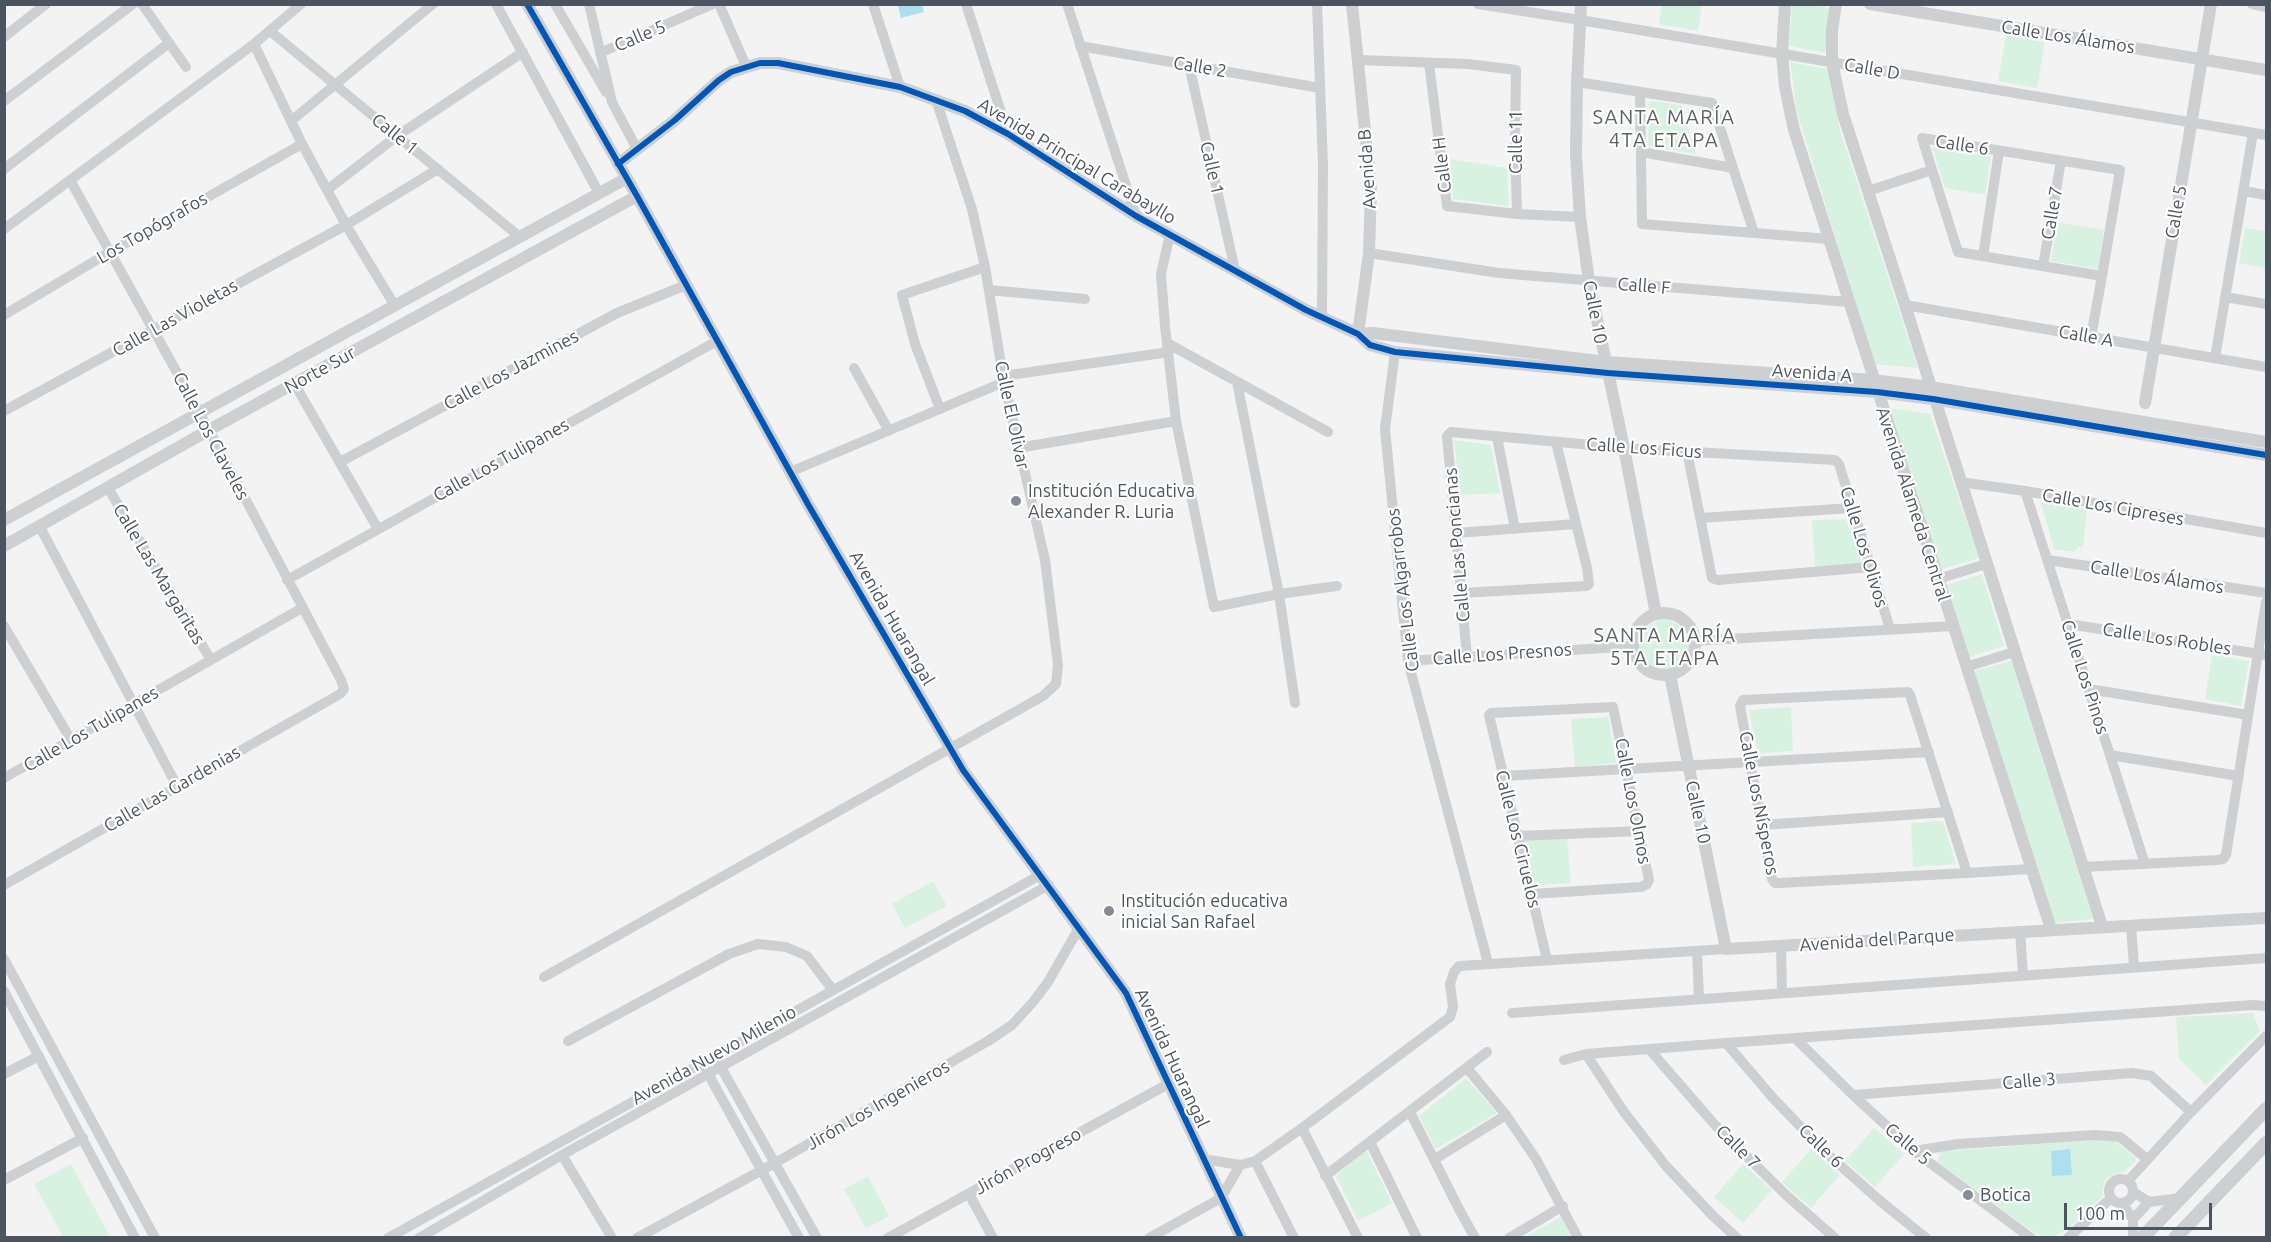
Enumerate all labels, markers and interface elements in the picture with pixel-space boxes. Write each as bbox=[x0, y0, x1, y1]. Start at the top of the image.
street label: Calle 5 bbox=[611, 16, 669, 56]
street label: Calle Los Álamos bbox=[2000, 16, 2136, 58]
street label: Calle 2 bbox=[1172, 52, 1228, 82]
street label: Calle D bbox=[1842, 53, 1902, 85]
street label: Avenida Principal Carabayllo bbox=[974, 93, 1180, 229]
district label: SANTA MARÍA 4TA ETAPA bbox=[1593, 105, 1735, 152]
street label: Calle 1 bbox=[367, 109, 423, 159]
street label: Calle 11 bbox=[1505, 110, 1527, 174]
street label: Avenida B bbox=[1353, 128, 1381, 210]
street label: Calle 6 bbox=[1934, 130, 1990, 160]
street label: Calle H bbox=[1428, 136, 1456, 194]
street label: Calle 1 bbox=[1195, 139, 1229, 197]
street label: Calle 5 bbox=[2161, 184, 2191, 240]
street label: Calle 7 bbox=[2037, 185, 2067, 241]
street label: Los Topógrafos bbox=[93, 188, 211, 268]
street label: Calle F bbox=[1617, 273, 1671, 299]
street label: Calle Las Violetas bbox=[109, 275, 241, 361]
street label: Calle 10 bbox=[1578, 278, 1612, 346]
street label: Calle A bbox=[2057, 321, 2115, 351]
street label: Calle Los Jazmines bbox=[440, 325, 582, 415]
street label: Norte Sur bbox=[281, 342, 359, 398]
street label: Calle El Olivar bbox=[990, 359, 1034, 471]
street label: Avenida A bbox=[1771, 359, 1853, 387]
street label: Calle Los Claveles bbox=[168, 368, 254, 504]
street label: Avenida Alameda Central bbox=[1871, 404, 1955, 604]
street label: Calle Los Tulipanes bbox=[429, 414, 573, 506]
street label: Calle Los Ficus bbox=[1586, 433, 1702, 463]
street label: Calle Las Poncianas bbox=[1439, 467, 1475, 623]
place label: Institución Educativa Alexander R. Luria bbox=[1028, 480, 1195, 522]
street label: Calle Los Olivos bbox=[1835, 484, 1893, 610]
street label: Calle Los Cipreses bbox=[2040, 484, 2186, 530]
marker: Institución Educativa Alexander R. Luria bbox=[1009, 494, 1023, 508]
street label: Calle Las Margaritas bbox=[108, 500, 210, 648]
street label: Calle Los Algarrobos bbox=[1382, 507, 1424, 673]
street label: Avenida Huarangal bbox=[845, 547, 939, 689]
street label: Calle Los Álamos bbox=[2089, 556, 2225, 598]
street label: Calle Los Pinos bbox=[2056, 617, 2114, 737]
street label: Calle Los Robles bbox=[2101, 618, 2233, 660]
district label: SANTA MARÍA 5TA ETAPA bbox=[1594, 623, 1736, 670]
street label: Calle Los Presnos bbox=[1432, 638, 1572, 670]
street label: Calle Los Tulipanes bbox=[20, 682, 162, 776]
street label: Calle Los Nísperos bbox=[1734, 729, 1784, 877]
street label: Calle Los Olmos bbox=[1610, 736, 1656, 866]
street label: Calle Las Gardenias bbox=[100, 741, 244, 837]
street label: Calle Los Ciruelos bbox=[1490, 768, 1546, 910]
street label: Calle 10 bbox=[1681, 778, 1715, 846]
place label: Institución educativa inicial San Rafael bbox=[1121, 890, 1288, 932]
marker: Institución educativa inicial San Rafael bbox=[1102, 904, 1116, 918]
street label: Avenida del Parque bbox=[1799, 924, 1955, 956]
street label: Avenida Huarangal bbox=[1130, 985, 1214, 1131]
street label: Avenida Nuevo Milenio bbox=[628, 1001, 800, 1109]
street label: Jirón Los Ingenieros bbox=[803, 1055, 953, 1155]
street label: Calle 3 bbox=[2001, 1068, 2057, 1094]
street label: Calle 5 bbox=[1880, 1118, 1936, 1170]
street label: Calle 6 bbox=[1794, 1119, 1848, 1173]
street label: Calle 7 bbox=[1711, 1120, 1765, 1174]
street label: Jirón Progreso bbox=[971, 1123, 1085, 1199]
place label: Botica bbox=[1980, 1184, 2031, 1206]
marker: Botica bbox=[1961, 1188, 1975, 1202]
scale bar bbox=[2067, 1191, 2216, 1229]
text: 100 m bbox=[2075, 1203, 2125, 1223]

